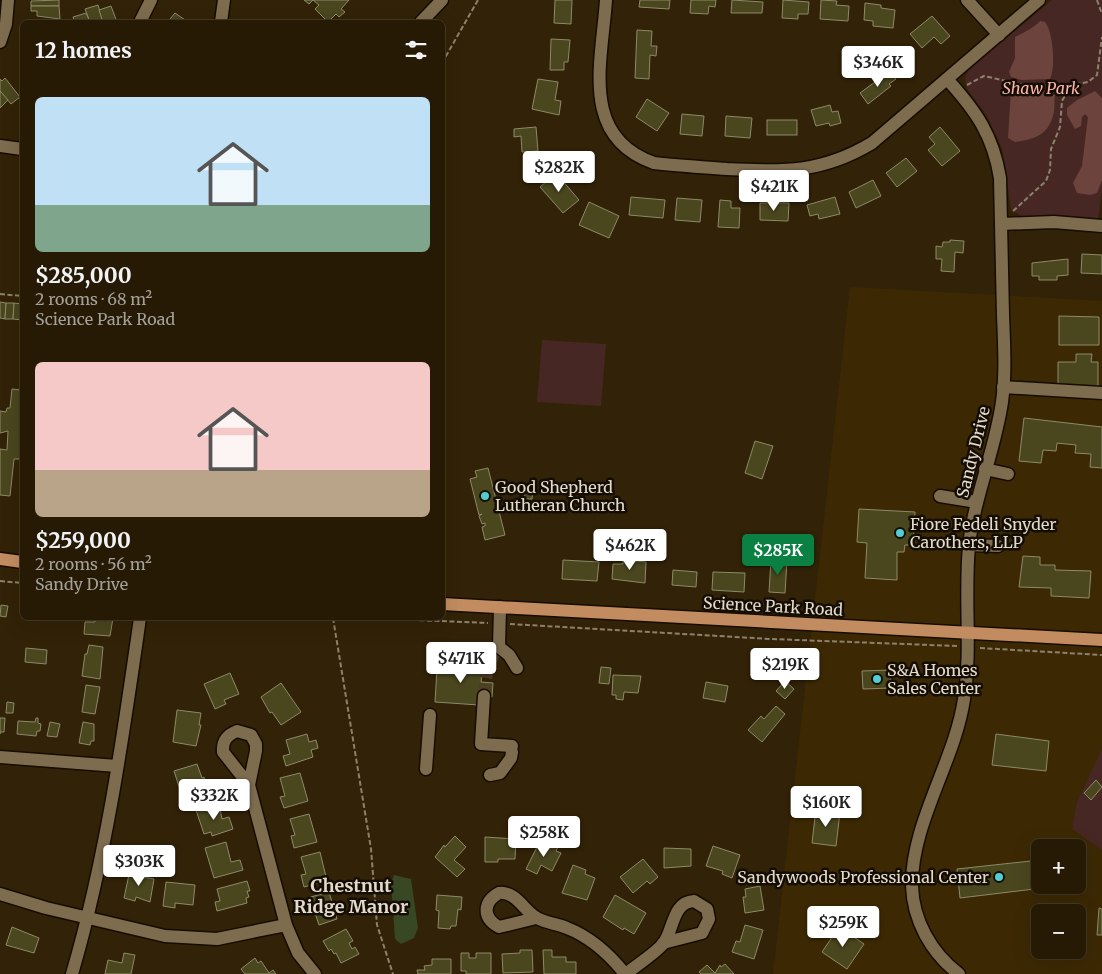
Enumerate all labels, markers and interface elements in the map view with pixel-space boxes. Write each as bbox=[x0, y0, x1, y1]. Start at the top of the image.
icon: filters bbox=[402, 36, 430, 64]
text: 12 homes bbox=[35, 37, 132, 64]
pin: $346K bbox=[843, 46, 913, 88]
text: $346K bbox=[853, 52, 903, 72]
park label: Shaw Park bbox=[1002, 78, 1080, 98]
icon: home bbox=[188, 129, 278, 219]
pin: $282K bbox=[524, 150, 594, 193]
text: $282K bbox=[534, 157, 584, 177]
pin: $421K bbox=[739, 170, 809, 212]
text: $421K bbox=[750, 176, 798, 196]
text: $285,000 bbox=[35, 262, 132, 289]
text: 2 rooms · 68 m² bbox=[35, 289, 152, 309]
text: Science Park Road bbox=[35, 309, 175, 329]
icon: home bbox=[188, 394, 278, 484]
street label: Sandy Drive bbox=[952, 404, 994, 500]
place label: Good Shepherd Lutheran Church bbox=[495, 477, 626, 515]
marker: Good Shepherd Lutheran Church bbox=[479, 490, 491, 502]
place label: Fiore Fedeli Snyder Carothers, LLP bbox=[910, 514, 1057, 552]
text: $259,000 bbox=[35, 527, 131, 554]
marker: Fiore Fedeli Snyder Carothers, LLP bbox=[894, 527, 906, 539]
pin: $462K bbox=[595, 528, 665, 571]
pin: $285K bbox=[743, 534, 813, 576]
text: $462K bbox=[604, 535, 656, 555]
text: $285K bbox=[753, 540, 803, 560]
text: 2 rooms · 56 m² bbox=[35, 554, 152, 574]
text: Sandy Drive bbox=[35, 574, 128, 594]
street label: Science Park Road bbox=[703, 592, 844, 620]
pin: $471K bbox=[426, 642, 496, 684]
text: $471K bbox=[437, 648, 485, 668]
pin: $219K bbox=[750, 648, 820, 690]
text: $219K bbox=[761, 654, 809, 674]
place label: S&A Homes Sales Center bbox=[887, 660, 981, 698]
marker: S&A Homes Sales Center bbox=[871, 673, 883, 685]
pin: $332K bbox=[179, 778, 249, 821]
text: $332K bbox=[190, 785, 238, 805]
pin: $160K bbox=[791, 786, 861, 828]
text: $160K bbox=[802, 792, 850, 812]
pin: $258K bbox=[509, 816, 579, 858]
text: $258K bbox=[519, 822, 569, 842]
map controls bbox=[1031, 839, 1086, 959]
button: + bbox=[1031, 839, 1086, 894]
pin: $303K bbox=[104, 844, 174, 887]
text: $303K bbox=[114, 851, 164, 871]
place label: Sandywoods Professional Center bbox=[737, 867, 989, 887]
marker: Sandywoods Professional Center bbox=[993, 871, 1005, 883]
district label: Chestnut Ridge Manor bbox=[294, 874, 408, 918]
button: − bbox=[1031, 904, 1086, 959]
pin: $259K bbox=[808, 906, 878, 948]
text: $259K bbox=[818, 912, 868, 932]

